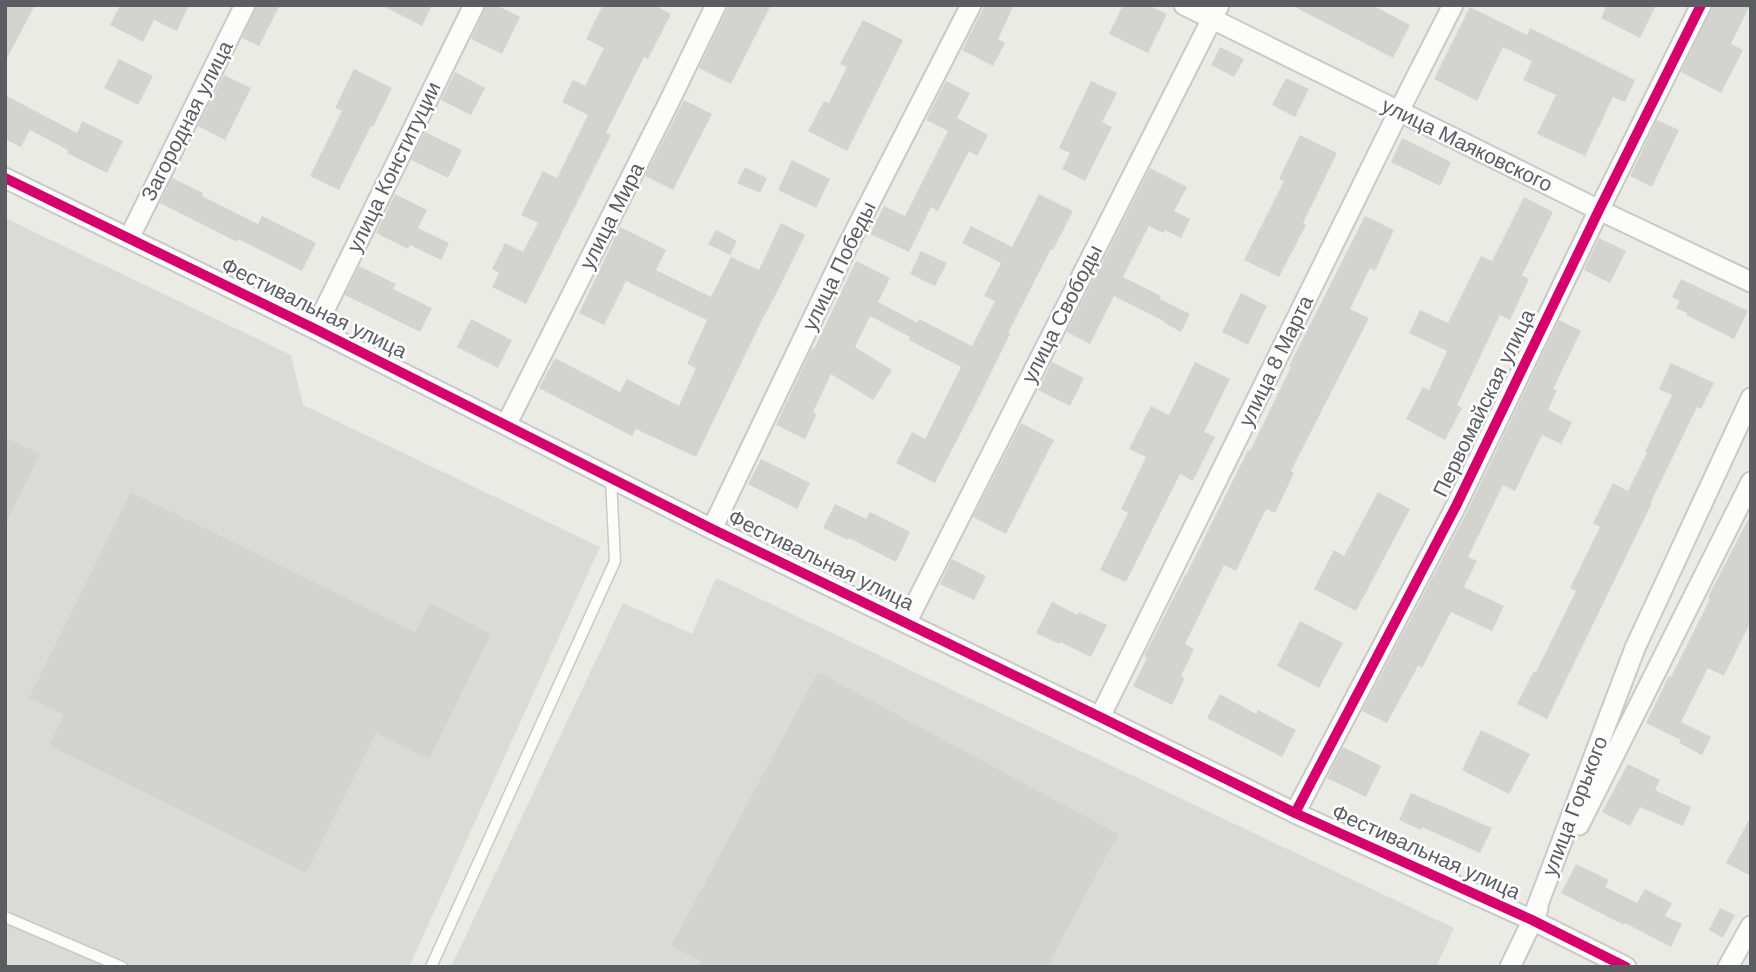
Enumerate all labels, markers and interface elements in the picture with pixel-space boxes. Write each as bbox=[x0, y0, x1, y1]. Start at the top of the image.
street label: Загородная улица bbox=[136, 37, 237, 205]
street label: улица Конституции bbox=[342, 78, 445, 256]
street label: улица Маяковского bbox=[1378, 93, 1556, 196]
street label: улица Мира bbox=[575, 159, 648, 273]
street label: улица Победы bbox=[797, 198, 880, 334]
street label: улица Свободы bbox=[1017, 241, 1106, 387]
street label: Фестивальная улица bbox=[218, 253, 411, 363]
street label: улица 8 Марта bbox=[1234, 291, 1317, 430]
street label: Первомайская улица bbox=[1428, 305, 1539, 500]
street label: Фестивальная улица bbox=[725, 505, 918, 615]
street label: улица Горького bbox=[1537, 733, 1612, 879]
street label: Фестивальная улица bbox=[1329, 800, 1524, 904]

